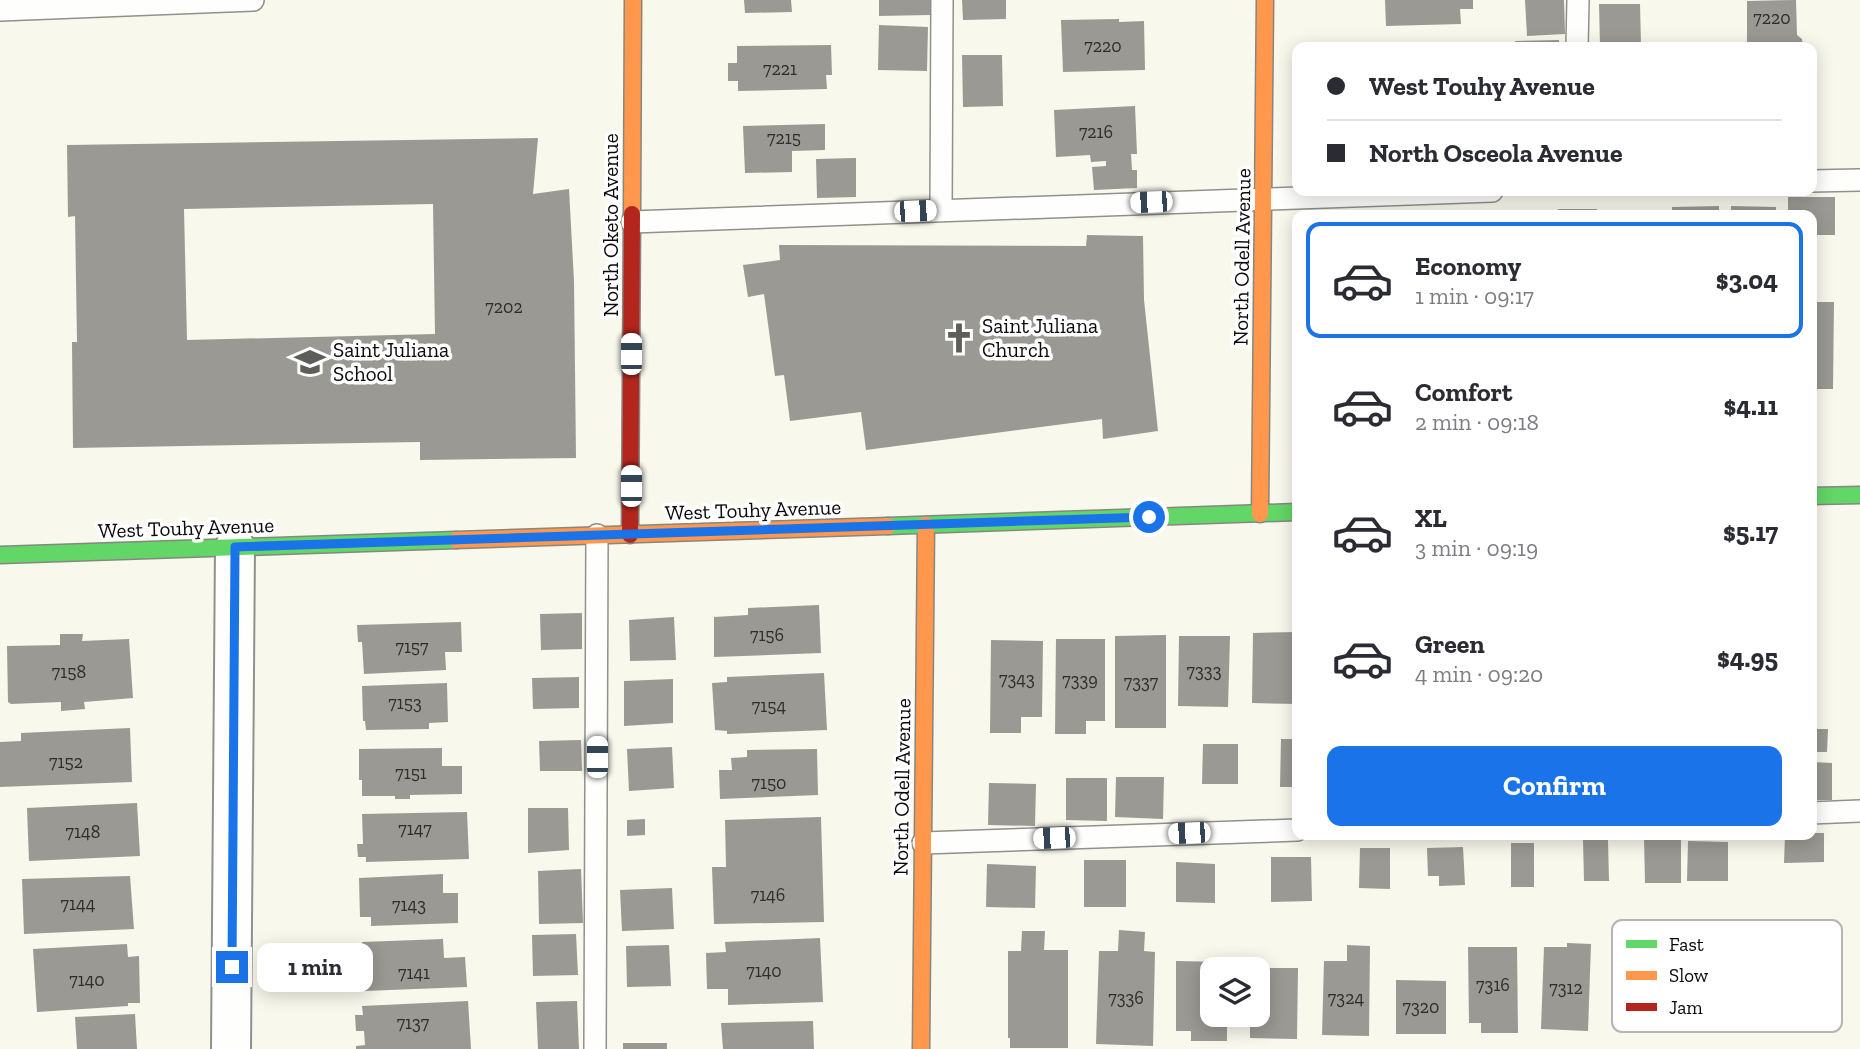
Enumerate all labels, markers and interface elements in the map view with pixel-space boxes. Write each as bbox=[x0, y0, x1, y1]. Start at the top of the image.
house number: 7220 bbox=[1753, 7, 1791, 29]
house number: 7220 bbox=[1084, 35, 1122, 57]
house number: 7221 bbox=[763, 58, 797, 80]
text: West Touhy Avenue bbox=[1369, 70, 1595, 102]
house number: 7216 bbox=[1079, 121, 1113, 143]
house number: 7215 bbox=[767, 127, 801, 149]
street label: North Oketo Avenue bbox=[598, 133, 623, 317]
text: North Osceola Avenue bbox=[1369, 137, 1623, 169]
street label: North Odell Avenue bbox=[1227, 168, 1256, 346]
car bbox=[1130, 191, 1173, 213]
car bbox=[894, 200, 937, 222]
icon: car bbox=[1331, 249, 1394, 312]
text: Economy bbox=[1415, 250, 1521, 282]
text: $3.04 bbox=[1716, 264, 1778, 296]
text: 1 min · 09:17 bbox=[1415, 282, 1534, 310]
house number: 7202 bbox=[485, 296, 523, 318]
place label: Saint Juliana Church bbox=[982, 313, 1098, 362]
church icon: Saint Juliana Church bbox=[942, 321, 976, 355]
car bbox=[621, 333, 642, 375]
place label: Saint Juliana School bbox=[333, 337, 449, 386]
school or university icon: Saint Juliana School bbox=[293, 345, 327, 379]
icon: car bbox=[1331, 375, 1394, 438]
text: Comfort bbox=[1415, 376, 1512, 408]
text: $4.11 bbox=[1723, 390, 1778, 422]
text: 2 min · 09:18 bbox=[1415, 408, 1539, 436]
car bbox=[621, 465, 642, 507]
street label: West Touhy Avenue bbox=[664, 494, 842, 525]
route start bbox=[1133, 501, 1165, 533]
icon: car bbox=[1331, 501, 1394, 564]
text: XL bbox=[1415, 502, 1447, 534]
street label: West Touhy Avenue bbox=[97, 512, 275, 543]
text: $5.17 bbox=[1723, 516, 1778, 548]
text: 3 min · 09:19 bbox=[1415, 534, 1538, 562]
house number: 7156 bbox=[750, 624, 784, 646]
icon: car bbox=[1331, 627, 1394, 690]
text: Green bbox=[1415, 628, 1485, 660]
house number: 7157 bbox=[395, 636, 429, 658]
text: $4.95 bbox=[1717, 642, 1778, 674]
house number: 7333 bbox=[1187, 660, 1222, 682]
text: 4 min · 09:20 bbox=[1415, 660, 1543, 688]
house number: 7158 bbox=[52, 661, 86, 683]
house number: 7343 bbox=[999, 668, 1035, 690]
house number: 7339 bbox=[1062, 669, 1098, 691]
house number: 7337 bbox=[1124, 671, 1159, 693]
house number: 7153 bbox=[388, 692, 422, 714]
house number: 7154 bbox=[752, 695, 786, 717]
street label: North Odell Avenue bbox=[887, 698, 916, 876]
car bbox=[587, 736, 608, 778]
button: Confirm bbox=[1327, 746, 1782, 826]
house number: 7152 bbox=[49, 751, 83, 773]
house number: 7151 bbox=[395, 762, 427, 784]
house number: 7150 bbox=[752, 772, 787, 794]
house number: 7147 bbox=[398, 818, 432, 840]
house number: 7148 bbox=[66, 821, 100, 843]
car bbox=[1168, 822, 1211, 844]
car bbox=[1033, 827, 1076, 849]
house number: 7146 bbox=[751, 884, 785, 906]
house number: 7144 bbox=[61, 893, 96, 915]
house number: 7143 bbox=[392, 894, 426, 916]
legend bbox=[1612, 920, 1842, 1032]
text: Fast bbox=[1669, 933, 1704, 956]
callout: 1 min bbox=[256, 942, 372, 992]
route end bbox=[216, 951, 248, 983]
text: 1 min bbox=[288, 953, 342, 981]
map controls bbox=[1200, 957, 1270, 1027]
button: layers bbox=[1200, 957, 1270, 1027]
house number: 7140 bbox=[746, 960, 782, 982]
house number: 7141 bbox=[398, 962, 430, 984]
text: Slow bbox=[1669, 964, 1709, 987]
house number: 7140 bbox=[69, 969, 105, 991]
house number: 7316 bbox=[1476, 974, 1510, 996]
house number: 7312 bbox=[1549, 977, 1583, 999]
house number: 7336 bbox=[1108, 987, 1144, 1009]
house number: 7324 bbox=[1328, 987, 1364, 1009]
house number: 7320 bbox=[1403, 996, 1439, 1018]
text: Jam bbox=[1669, 996, 1703, 1019]
house number: 7137 bbox=[397, 1012, 430, 1034]

